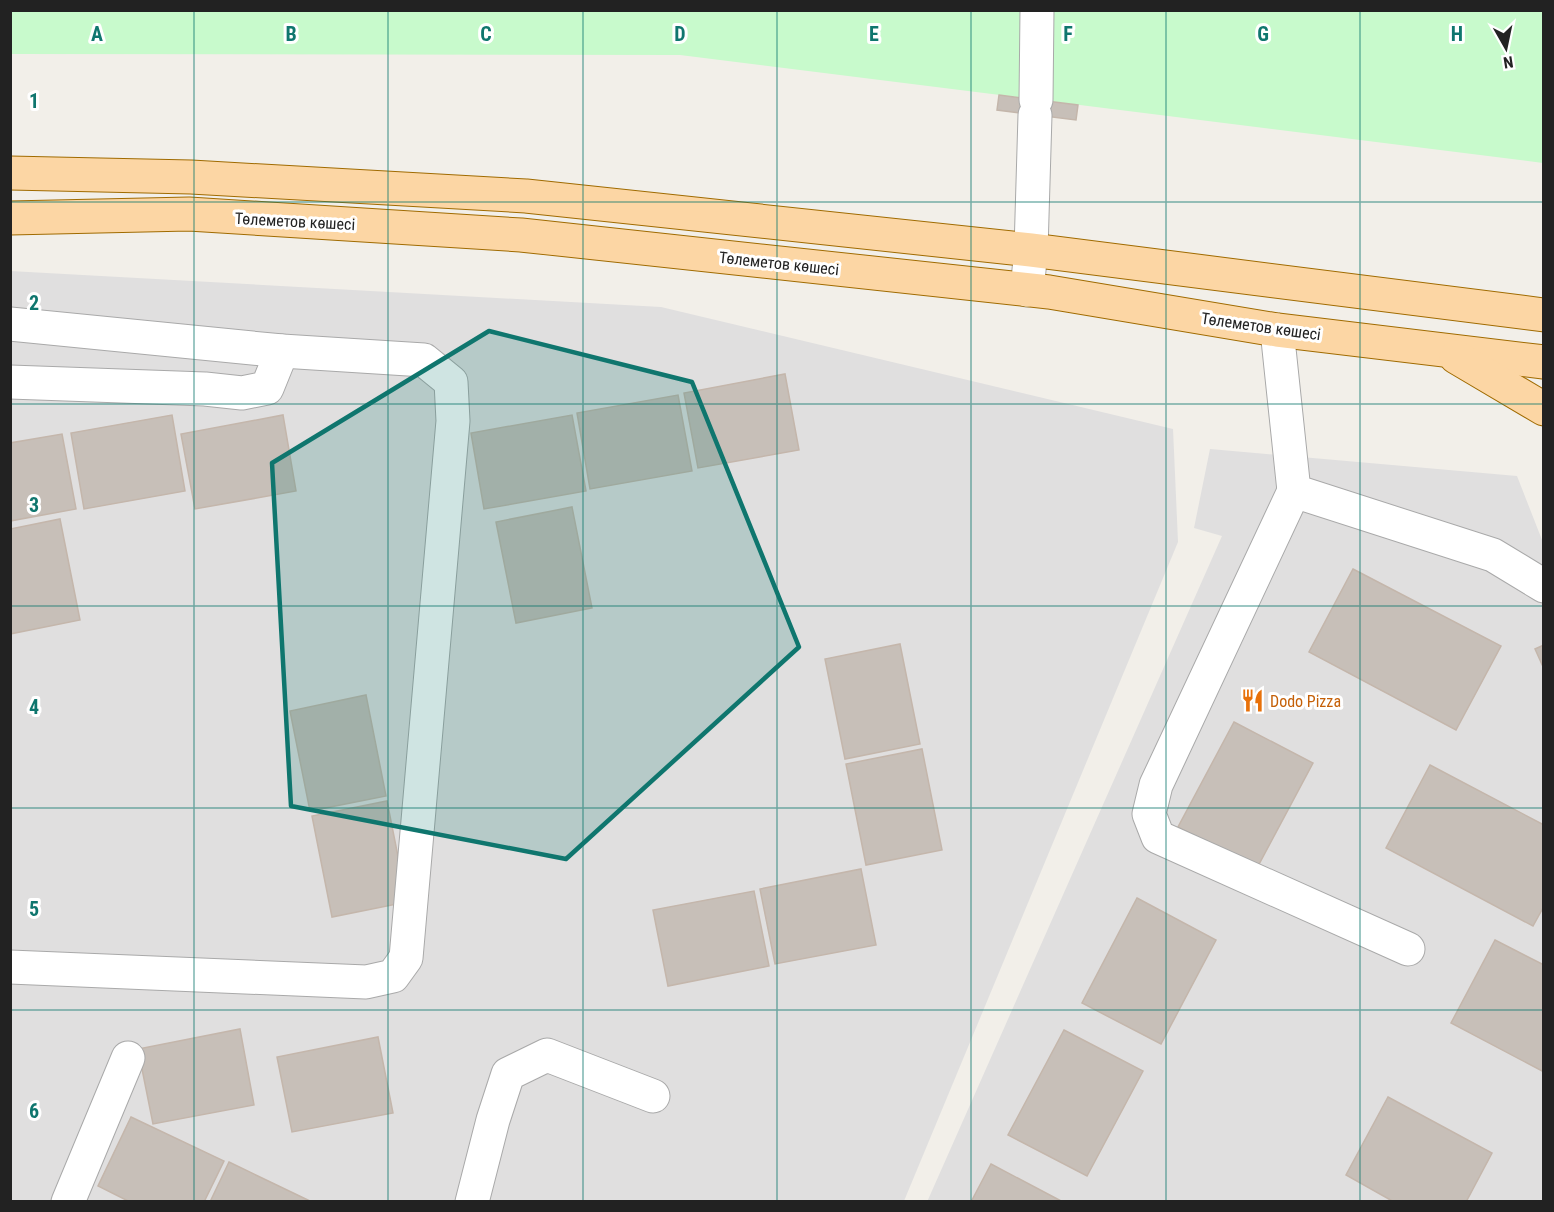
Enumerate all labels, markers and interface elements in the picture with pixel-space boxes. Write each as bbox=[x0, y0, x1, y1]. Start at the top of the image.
north arrow bbox=[1476, 18, 1536, 78]
text: A bbox=[91, 22, 103, 46]
text: B bbox=[285, 22, 297, 46]
text: C bbox=[480, 22, 492, 46]
text: D bbox=[674, 22, 686, 46]
text: E bbox=[869, 22, 879, 46]
text: F bbox=[1063, 22, 1073, 46]
text: G bbox=[1257, 22, 1269, 46]
text: H bbox=[1451, 22, 1463, 46]
text: N bbox=[1502, 52, 1515, 72]
text: 1 bbox=[29, 89, 39, 113]
street label: Төлеметов көшесі bbox=[234, 209, 356, 234]
street label: Төлеметов көшесі bbox=[718, 248, 840, 279]
text: 2 bbox=[29, 291, 39, 315]
street label: Төлеметов көшесі bbox=[1200, 309, 1322, 344]
text: 3 bbox=[29, 493, 39, 517]
restaurant icon: Dodo Pizza bbox=[1239, 688, 1265, 714]
place label: Dodo Pizza bbox=[1270, 692, 1341, 711]
text: 4 bbox=[29, 695, 39, 719]
text: 5 bbox=[29, 897, 39, 921]
text: 6 bbox=[29, 1099, 39, 1123]

